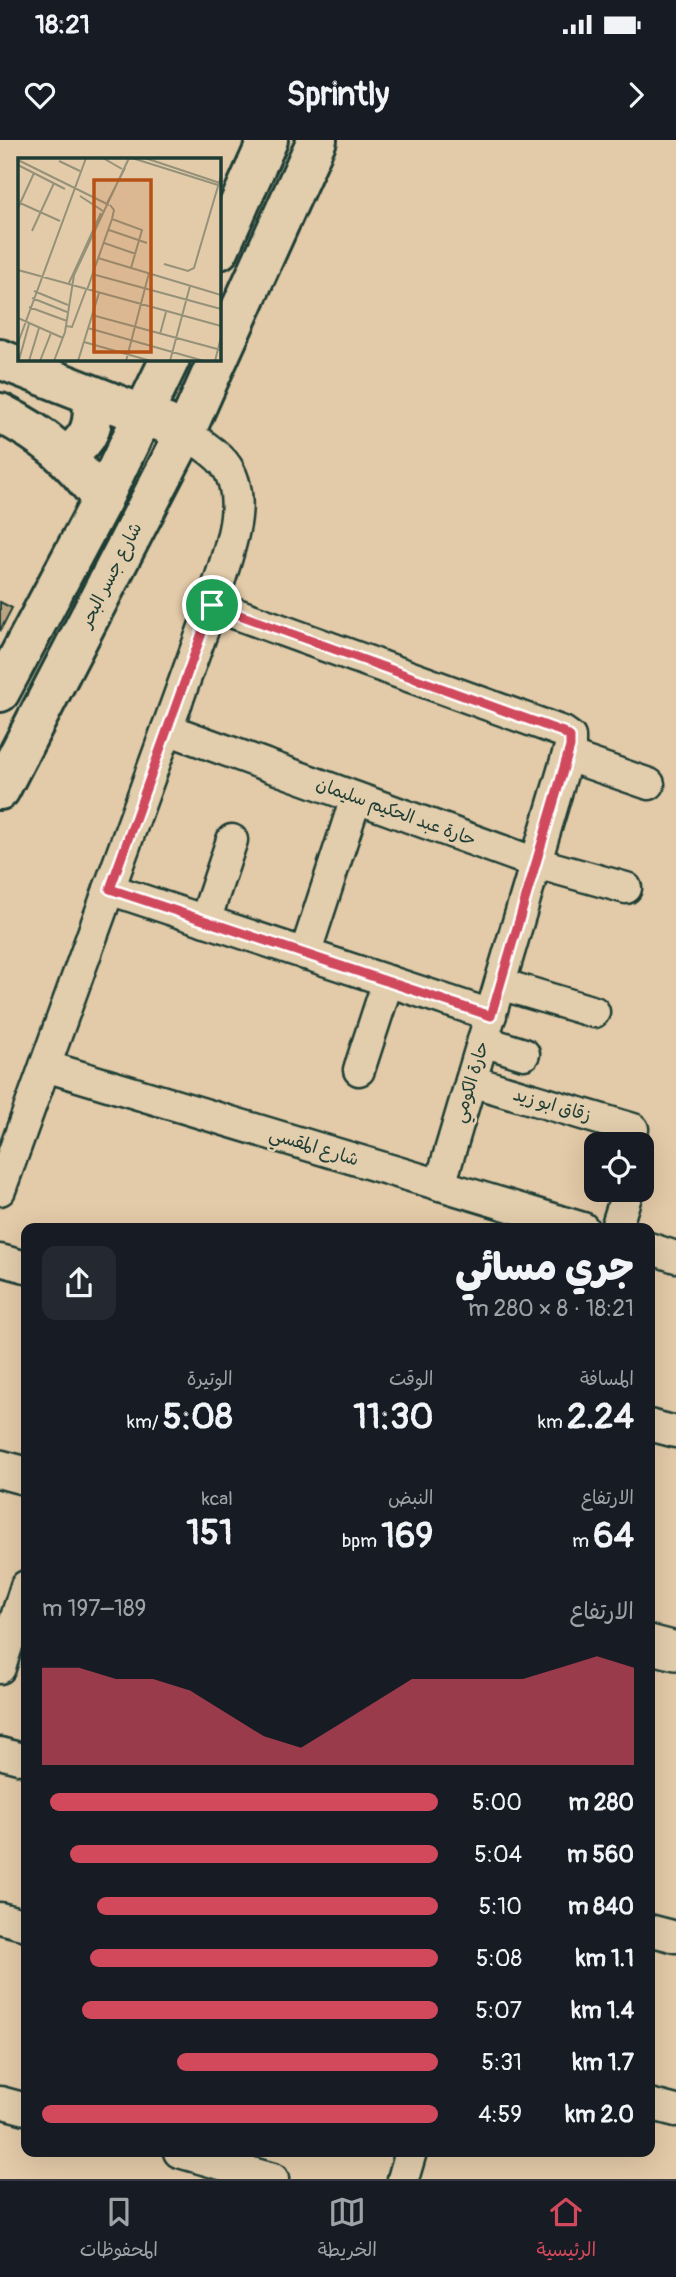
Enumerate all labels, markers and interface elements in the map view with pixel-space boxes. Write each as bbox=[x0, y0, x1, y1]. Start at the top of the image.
text: 18:21 bbox=[35, 9, 90, 41]
text: Sprintly bbox=[287, 75, 389, 115]
icon: heart bbox=[21, 76, 59, 114]
icon: forward bbox=[617, 76, 655, 114]
inset map bbox=[18, 158, 220, 360]
street label: شارع جسر البحر bbox=[74, 519, 147, 633]
pin bbox=[182, 575, 242, 635]
icon: arrive bbox=[193, 586, 231, 624]
street label: حارة عبد الحكيم سليمان bbox=[312, 772, 479, 854]
street label: حارة الكومي bbox=[448, 1038, 498, 1127]
street label: زقاق ابو زيد bbox=[510, 1083, 594, 1127]
street label: شارع المقسي bbox=[265, 1123, 362, 1175]
map controls bbox=[584, 1132, 654, 1202]
button: locate bbox=[584, 1132, 654, 1202]
text: جري مسائي bbox=[455, 1244, 634, 1292]
button: share bbox=[42, 1246, 116, 1320]
text: 18:21 · 8 × 280 m bbox=[468, 1294, 634, 1323]
text: الوتيرة bbox=[187, 1367, 233, 1391]
text: الوقت bbox=[389, 1367, 433, 1391]
text: المسافة bbox=[580, 1367, 634, 1391]
text: 5:08 bbox=[163, 1395, 233, 1439]
text: 11:30 bbox=[353, 1395, 433, 1439]
text: 2.24 bbox=[567, 1395, 634, 1439]
text: /km bbox=[127, 1410, 163, 1434]
text: km bbox=[538, 1410, 567, 1434]
text: النبض bbox=[388, 1486, 433, 1510]
text: الارتفاع bbox=[581, 1486, 634, 1510]
text: kcal bbox=[202, 1487, 233, 1511]
text: 151 bbox=[186, 1511, 233, 1555]
text: 169 bbox=[381, 1514, 433, 1558]
text: 64 bbox=[593, 1514, 634, 1558]
text: bpm bbox=[342, 1529, 381, 1553]
text: m bbox=[572, 1529, 593, 1553]
text: 189–197 m bbox=[42, 1594, 146, 1623]
text: الارتفاع bbox=[570, 1597, 634, 1626]
text: 5:00 bbox=[472, 1788, 522, 1817]
text: 280 m bbox=[568, 1788, 634, 1817]
text: 5:04 bbox=[474, 1840, 522, 1869]
text: 560 m bbox=[567, 1840, 634, 1869]
text: 5:10 bbox=[479, 1892, 522, 1921]
text: 840 m bbox=[568, 1892, 634, 1921]
text: 5:08 bbox=[476, 1944, 522, 1973]
text: 1.1 km bbox=[576, 1944, 634, 1973]
text: 5:07 bbox=[476, 1996, 522, 2025]
text: 1.4 km bbox=[572, 1996, 634, 2025]
text: 5:31 bbox=[482, 2048, 522, 2077]
text: 1.7 km bbox=[573, 2048, 634, 2077]
text: 4:59 bbox=[478, 2100, 522, 2129]
text: 2.0 km bbox=[565, 2100, 634, 2129]
tab: المحفوظات bbox=[80, 2193, 158, 2266]
tab: الخريطة bbox=[318, 2193, 377, 2266]
tab: الرئيسية bbox=[537, 2193, 596, 2266]

